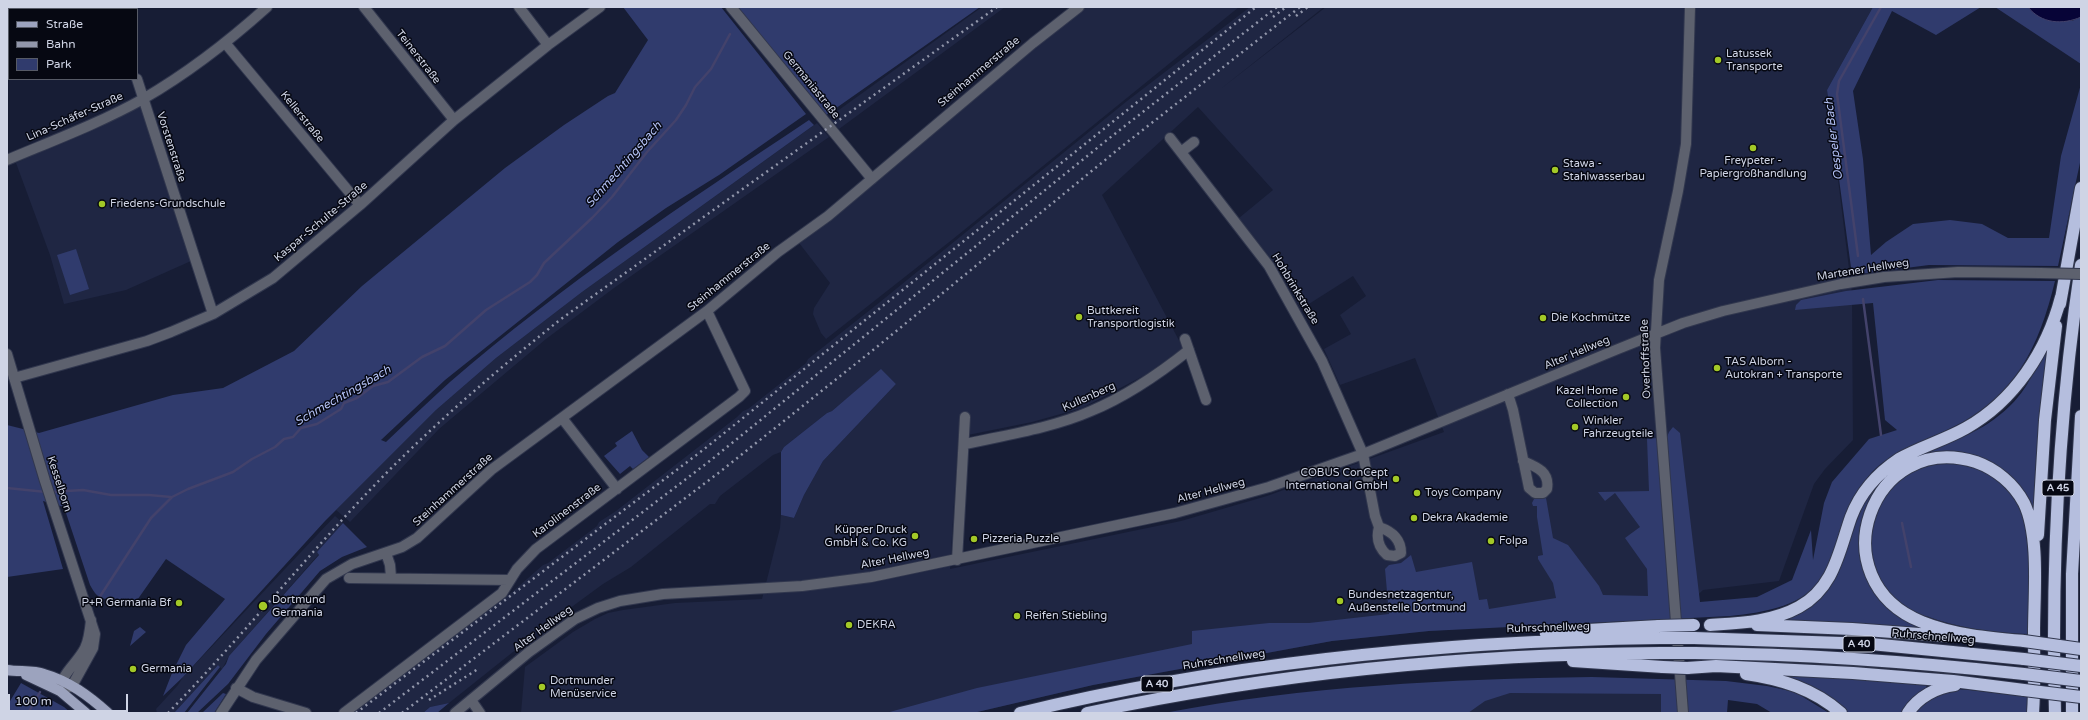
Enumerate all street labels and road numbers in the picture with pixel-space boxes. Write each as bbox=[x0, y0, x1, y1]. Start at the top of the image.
street label: Teinerstraße bbox=[393, 27, 443, 87]
street label: Steinhammerstraße bbox=[935, 34, 1023, 110]
street label: Germaniastraße bbox=[780, 48, 842, 122]
street label: Kellerstraße bbox=[277, 89, 327, 145]
street label: Lina-Schäfer-Straße bbox=[25, 90, 125, 144]
street label: Vorstenstraße bbox=[153, 110, 189, 184]
street label: Kaspar-Schulte-Straße bbox=[272, 179, 370, 265]
street label: Steinhammerstraße bbox=[685, 240, 773, 314]
street label: Hohbrinkstraße bbox=[1269, 251, 1321, 327]
street label: Martener Hellweg bbox=[1816, 256, 1910, 284]
street label: Overhoffstraße bbox=[1638, 319, 1654, 399]
street label: Alter Hellweg bbox=[1542, 333, 1612, 373]
street label: Kullenberg bbox=[1060, 379, 1118, 415]
street label: Steinhammerstraße bbox=[410, 451, 496, 529]
street label: Kesselborn bbox=[44, 455, 74, 513]
street label: Alter Hellweg bbox=[1176, 476, 1246, 506]
road number: A 45 bbox=[2042, 480, 2074, 496]
street label: Karolinenstraße bbox=[530, 481, 604, 541]
street label: Alter Hellweg bbox=[859, 546, 931, 572]
street label: Alter Hellweg bbox=[511, 603, 575, 655]
street label: Ruhrschnellweg bbox=[1506, 620, 1590, 636]
street label: Ruhrschnellweg bbox=[1891, 627, 1975, 647]
road number: A 40 bbox=[1843, 636, 1875, 652]
street label: Ruhrschnellweg bbox=[1182, 647, 1266, 673]
road number: A 40 bbox=[1141, 676, 1173, 692]

